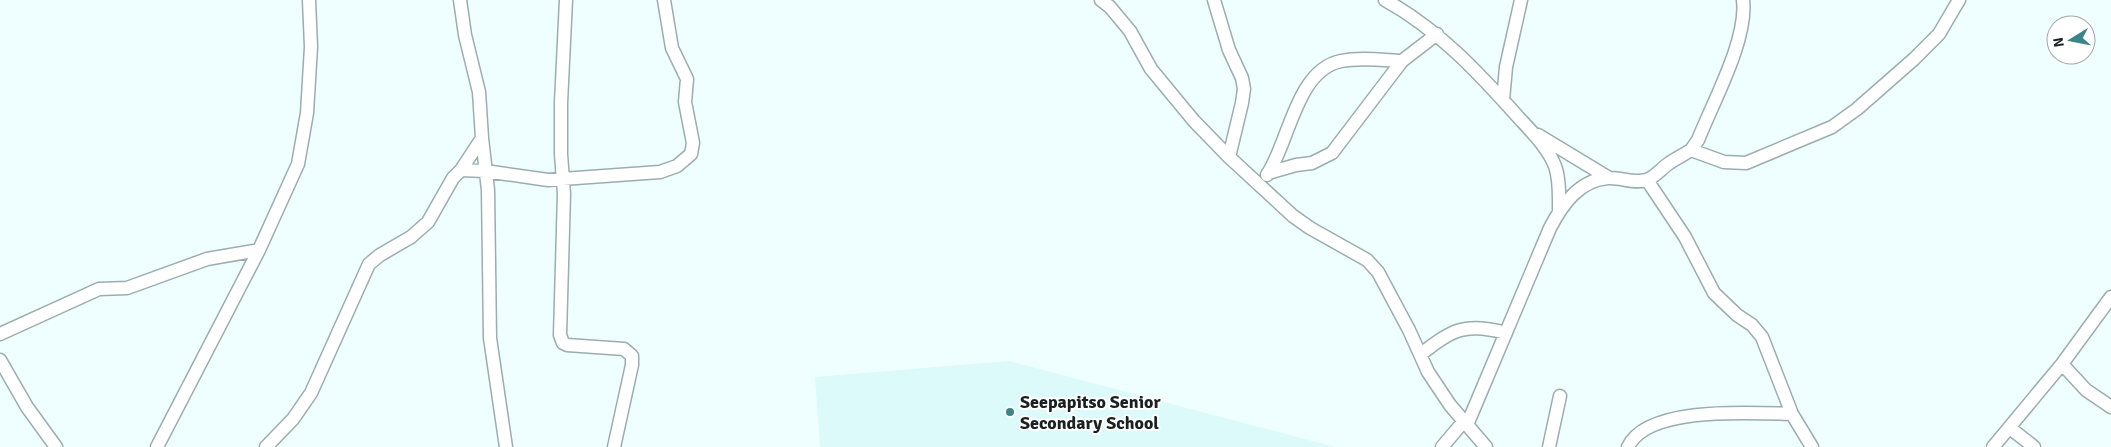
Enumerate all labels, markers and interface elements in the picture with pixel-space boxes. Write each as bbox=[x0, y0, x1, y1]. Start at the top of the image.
north arrow bbox=[2046, 15, 2096, 65]
text: N bbox=[2049, 36, 2068, 48]
place label: Seepapitso Senior Secondary School bbox=[1020, 391, 1161, 434]
marker: Seepapitso Senior Secondary School bbox=[1004, 406, 1016, 418]

